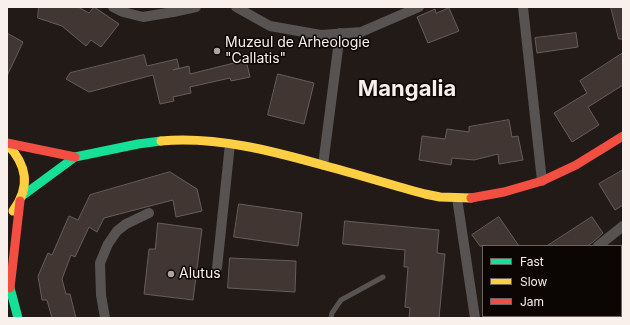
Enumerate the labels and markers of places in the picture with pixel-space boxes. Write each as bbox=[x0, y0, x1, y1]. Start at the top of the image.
place label: Muzeul de Arheologie "Callatis" bbox=[225, 35, 370, 68]
marker: Muzeul de Arheologie "Callatis" bbox=[212, 46, 222, 56]
place label: Alutus bbox=[179, 266, 221, 282]
marker: Alutus bbox=[166, 269, 176, 279]

